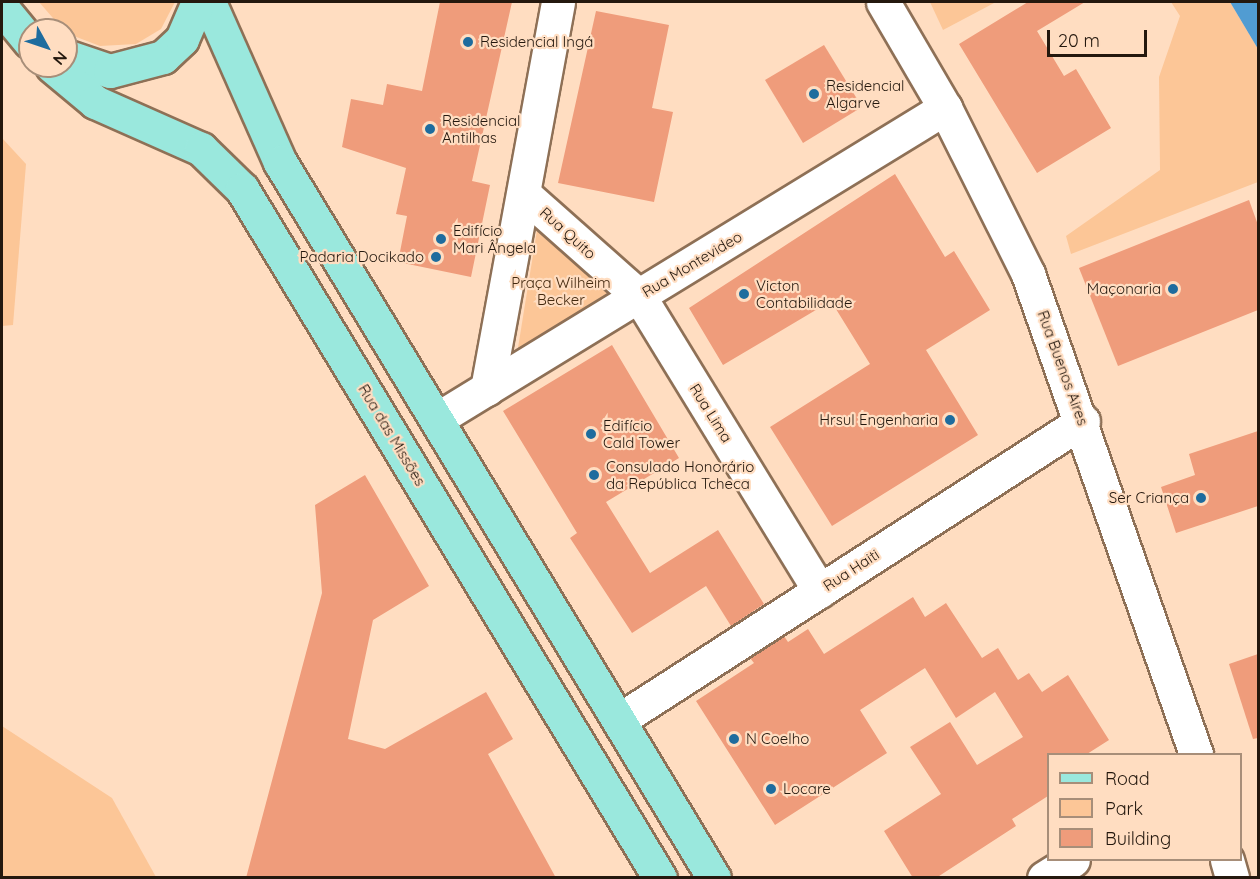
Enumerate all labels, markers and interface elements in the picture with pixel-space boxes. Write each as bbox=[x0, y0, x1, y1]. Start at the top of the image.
north arrow bbox=[18, 18, 78, 78]
scale bar bbox=[1050, 18, 1150, 56]
text: 20 m bbox=[1058, 29, 1100, 52]
place label: Residencial Ingá bbox=[480, 33, 593, 51]
marker: Residencial Ingá bbox=[461, 35, 475, 49]
text: N bbox=[49, 47, 72, 69]
place label: Residencial Algarve bbox=[826, 76, 904, 111]
marker: Residencial Algarve bbox=[807, 87, 821, 101]
place label: Residencial Antilhas bbox=[442, 111, 520, 146]
marker: Residencial Antilhas bbox=[423, 122, 437, 136]
street label: Rua Quito bbox=[536, 203, 600, 263]
place label: Edifício Mari Ângela bbox=[453, 221, 536, 256]
street label: Rua Montevideo bbox=[639, 227, 745, 301]
marker: Edifício Mari Ângela bbox=[434, 232, 448, 246]
place label: Padaria Docikado bbox=[300, 248, 424, 266]
marker: Padaria Docikado bbox=[429, 250, 443, 264]
park label: Praça Wilheim Becker bbox=[511, 273, 611, 308]
place label: Victon Contabilidade bbox=[756, 276, 852, 311]
place label: Maçonaria bbox=[1087, 280, 1161, 298]
marker: Maçonaria bbox=[1166, 282, 1180, 296]
marker: Victon Contabilidade bbox=[737, 287, 751, 301]
street label: Rua Buenos Aires bbox=[1034, 308, 1092, 428]
street label: Rua Lima bbox=[686, 380, 736, 446]
street label: Rua das Missões bbox=[355, 381, 429, 489]
place label: Hrsul Engenharia bbox=[819, 411, 938, 429]
marker: Hrsul Engenharia bbox=[943, 413, 957, 427]
place label: Edifício Cald Tower bbox=[603, 416, 680, 451]
marker: Edifício Cald Tower bbox=[584, 427, 598, 441]
place label: Consulado Honorário da República Tcheca bbox=[606, 457, 754, 492]
marker: Consulado Honorário da República Tcheca bbox=[587, 468, 601, 482]
place label: Ser Criança bbox=[1109, 489, 1189, 507]
marker: Ser Criança bbox=[1194, 491, 1208, 505]
street label: Rua Haiti bbox=[820, 545, 882, 595]
place label: N Coelho bbox=[746, 730, 809, 748]
marker: N Coelho bbox=[727, 732, 741, 746]
legend bbox=[1047, 753, 1242, 861]
text: Road bbox=[1105, 767, 1150, 790]
place label: Locare bbox=[783, 780, 831, 798]
marker: Locare bbox=[764, 782, 778, 796]
text: Park bbox=[1105, 797, 1143, 820]
text: Building bbox=[1105, 827, 1171, 850]

